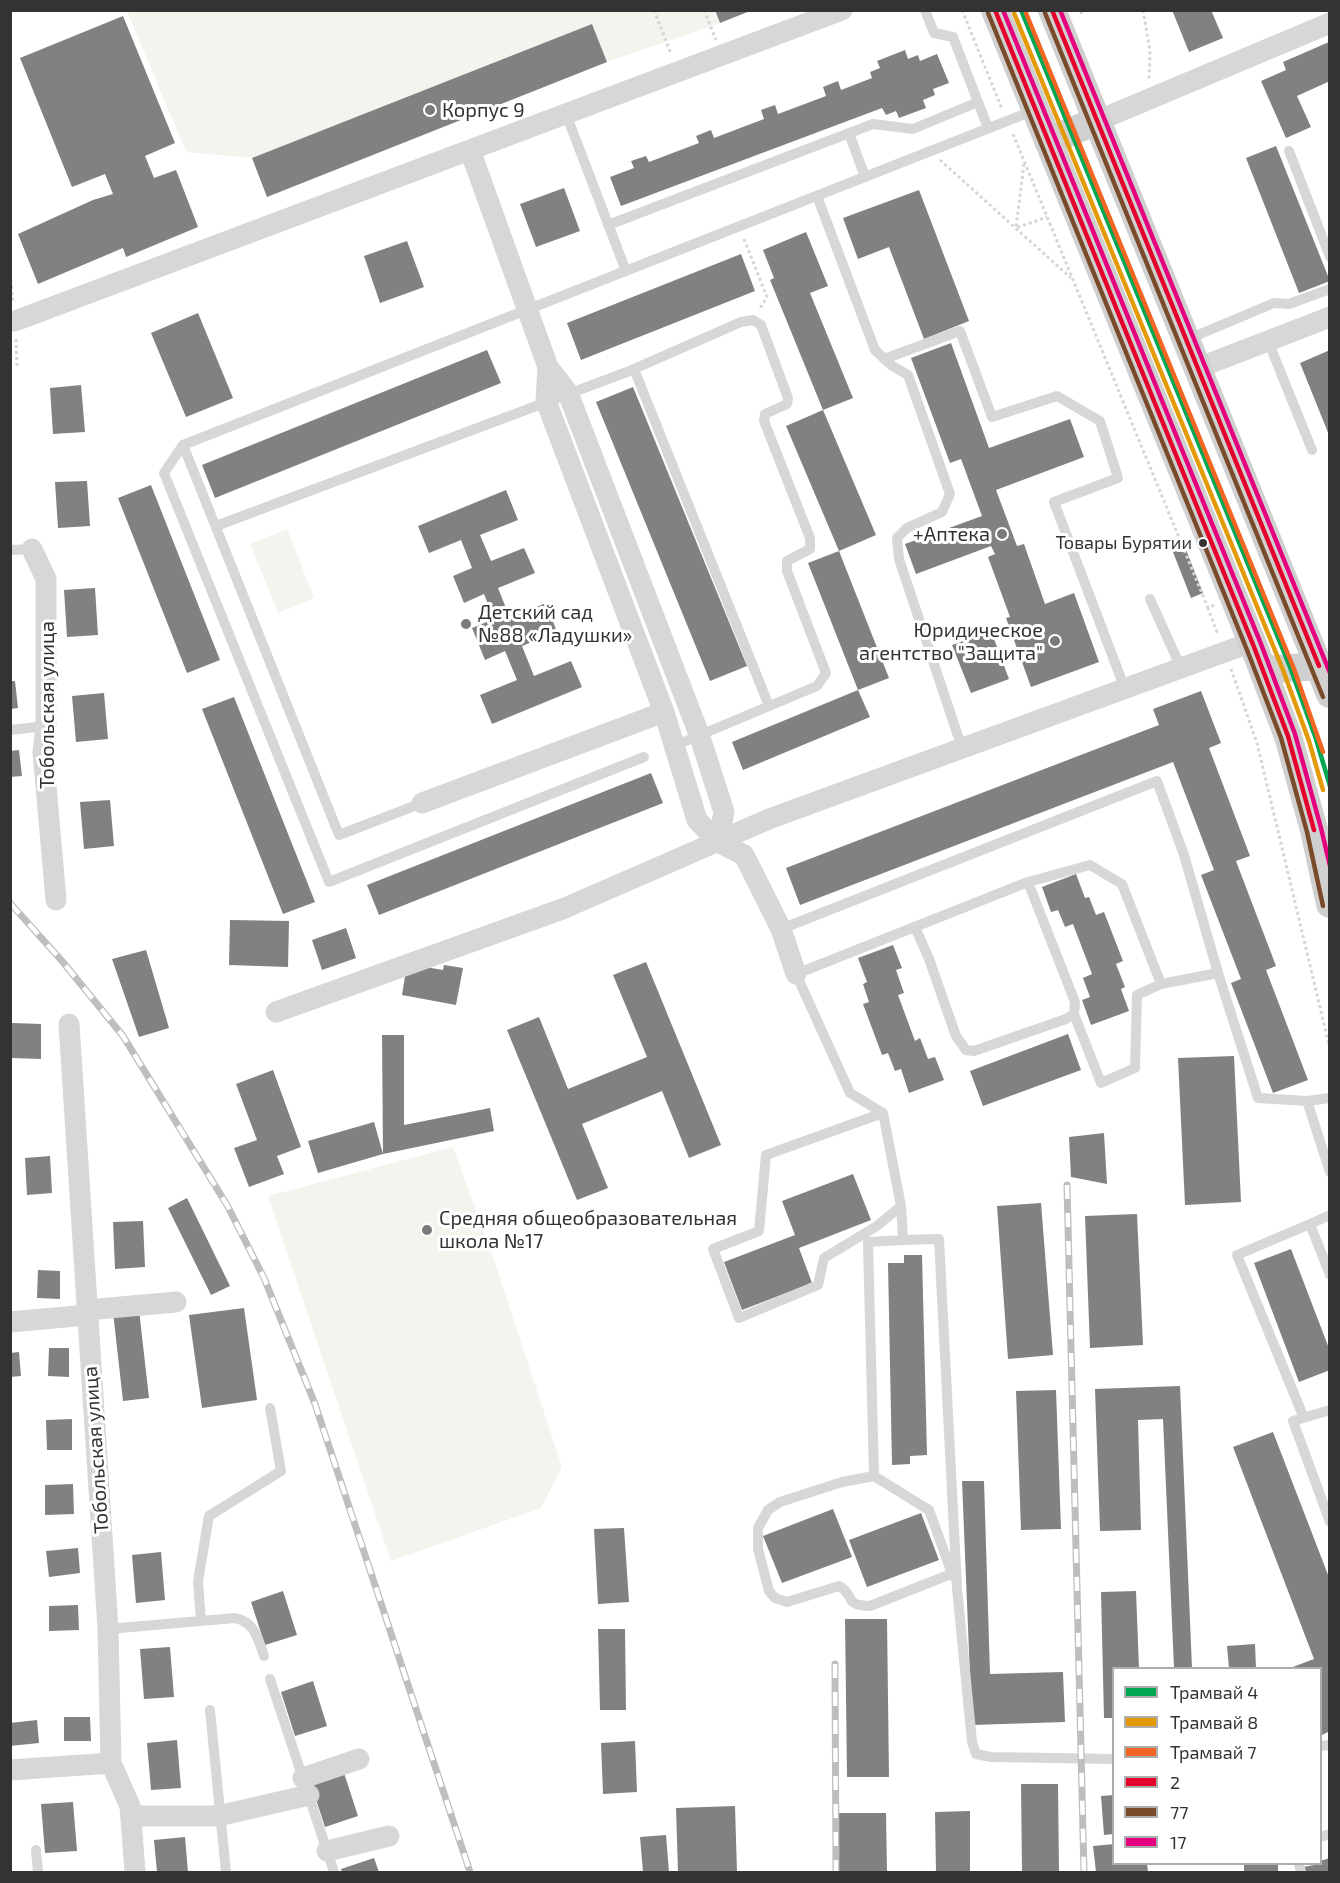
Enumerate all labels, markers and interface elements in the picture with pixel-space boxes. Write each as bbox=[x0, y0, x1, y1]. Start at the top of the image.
place label: Корпус 9 bbox=[442, 98, 525, 122]
marker: Корпус 9 bbox=[423, 103, 437, 117]
place label: +Аптека bbox=[913, 522, 990, 546]
marker: +Аптека bbox=[995, 527, 1009, 541]
place label: Товары Бурятии bbox=[1055, 532, 1192, 554]
marker: Товары Бурятии bbox=[1197, 537, 1209, 549]
place label: Детский сад №88 «Ладушки» bbox=[478, 600, 632, 647]
marker: Детский сад №88 «Ладушки» bbox=[459, 617, 473, 631]
place label: Юридическое агентство "Защита" bbox=[859, 618, 1043, 665]
street label: Тобольская улица bbox=[35, 621, 59, 789]
marker: Юридическое агентство "Защита" bbox=[1048, 634, 1062, 648]
place label: Средняя общеобразовательная школа №17 bbox=[439, 1206, 737, 1253]
marker: Средняя общеобразовательная школа №17 bbox=[420, 1223, 434, 1237]
street label: Тобольская улица bbox=[78, 1365, 114, 1535]
legend bbox=[1112, 1667, 1322, 1865]
text: Трамвай 4 bbox=[1170, 1681, 1258, 1703]
text: Трамвай 8 bbox=[1170, 1711, 1258, 1733]
text: Трамвай 7 bbox=[1170, 1741, 1257, 1763]
text: 2 bbox=[1170, 1771, 1180, 1793]
text: 77 bbox=[1170, 1801, 1188, 1823]
text: 17 bbox=[1170, 1831, 1186, 1853]

